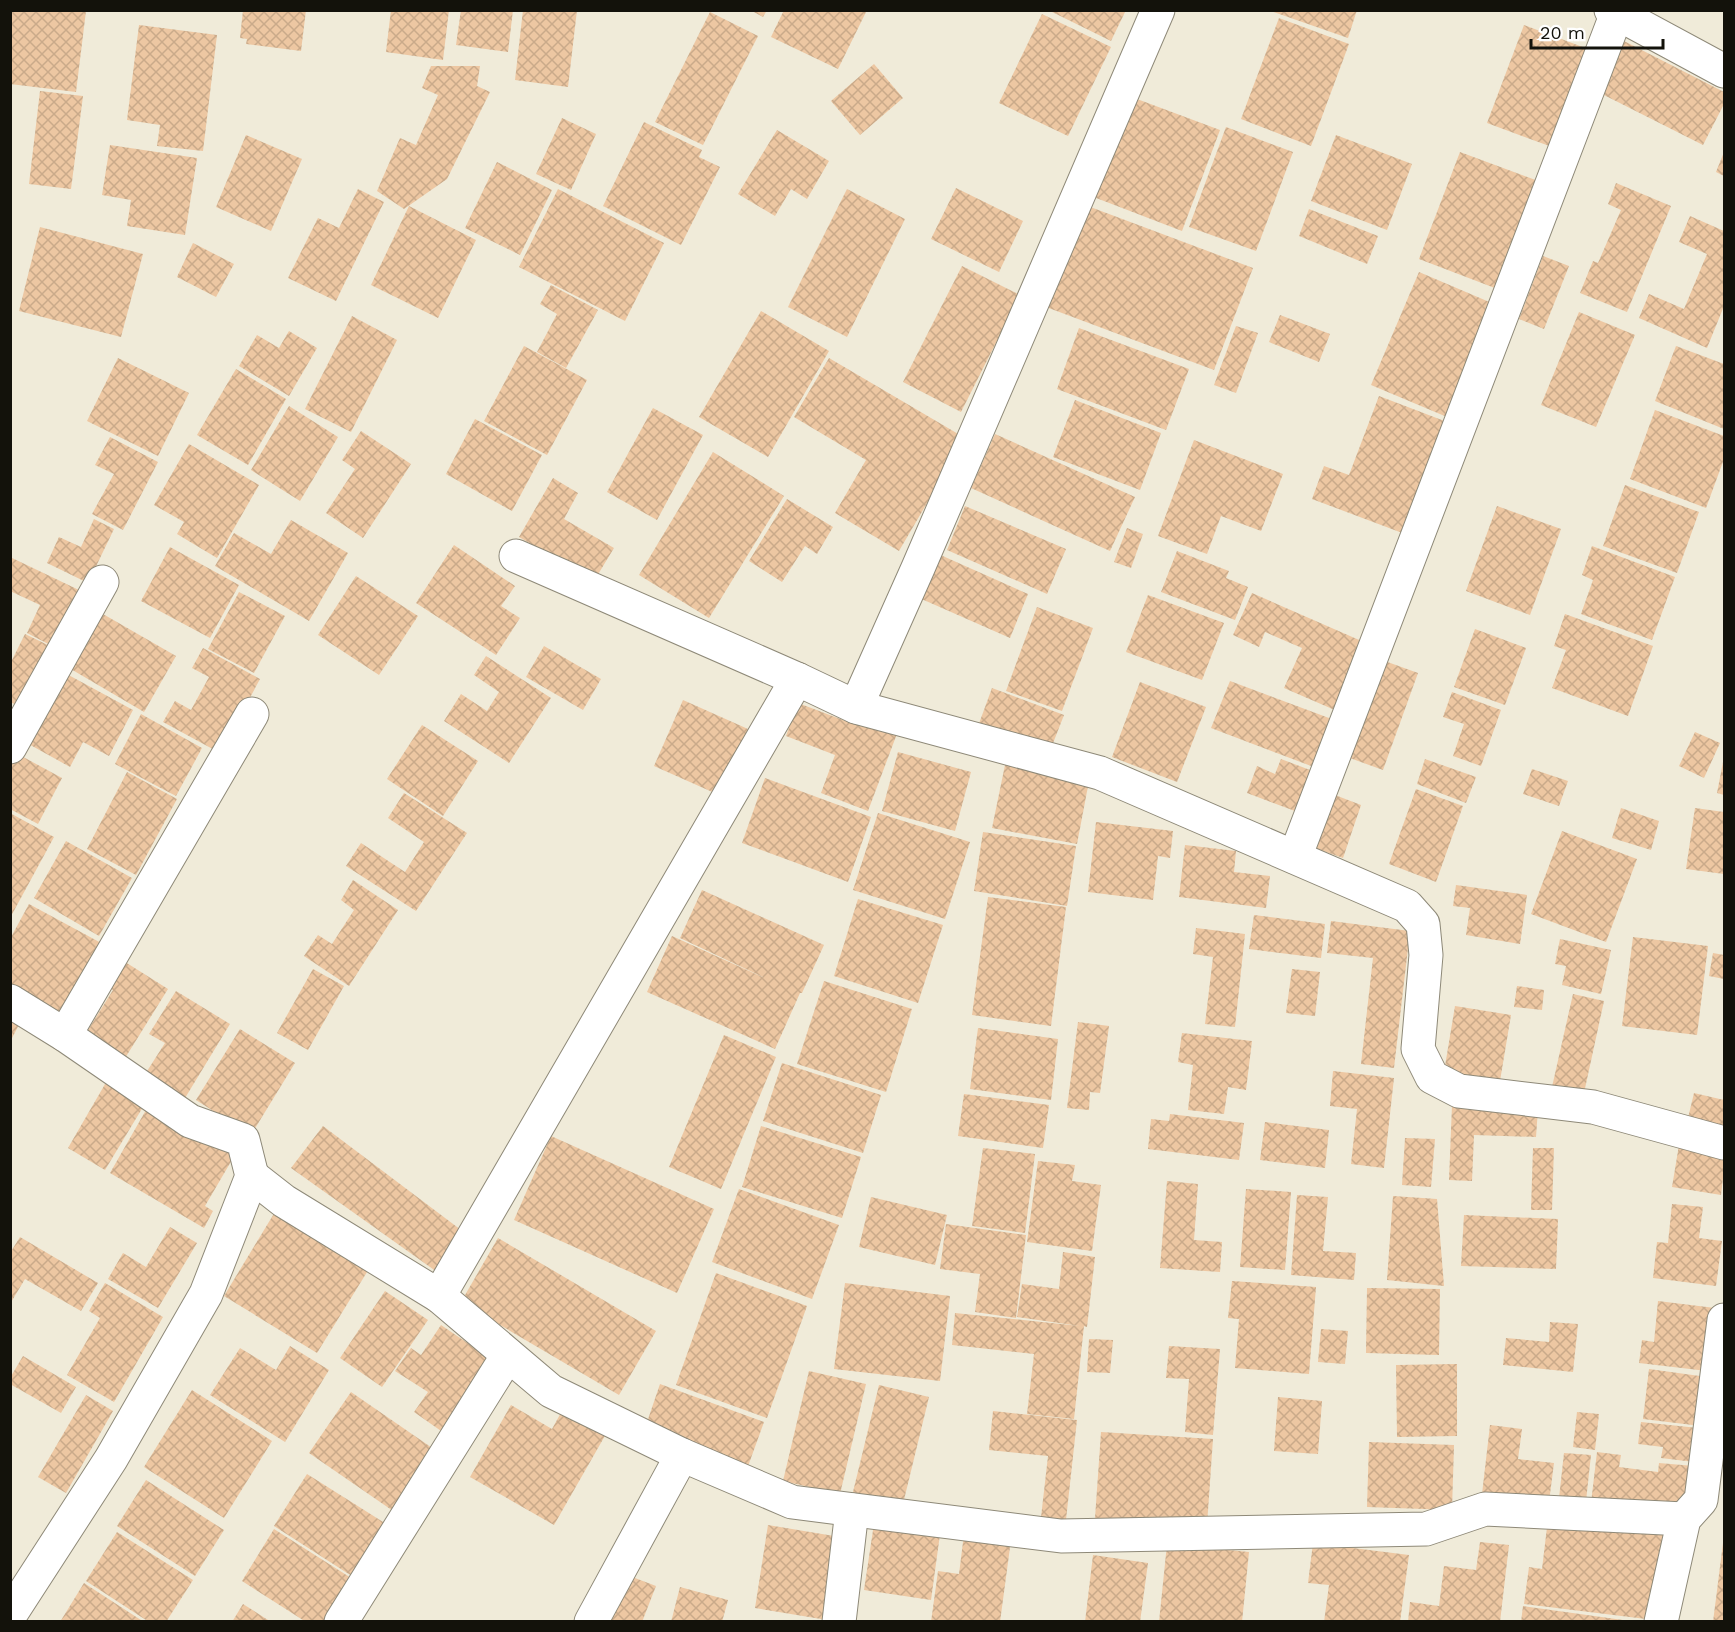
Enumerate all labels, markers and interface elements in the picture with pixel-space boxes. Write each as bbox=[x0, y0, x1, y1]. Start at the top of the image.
scale bar bbox=[1531, 12, 1663, 50]
text: 20 m bbox=[1540, 22, 1585, 43]

